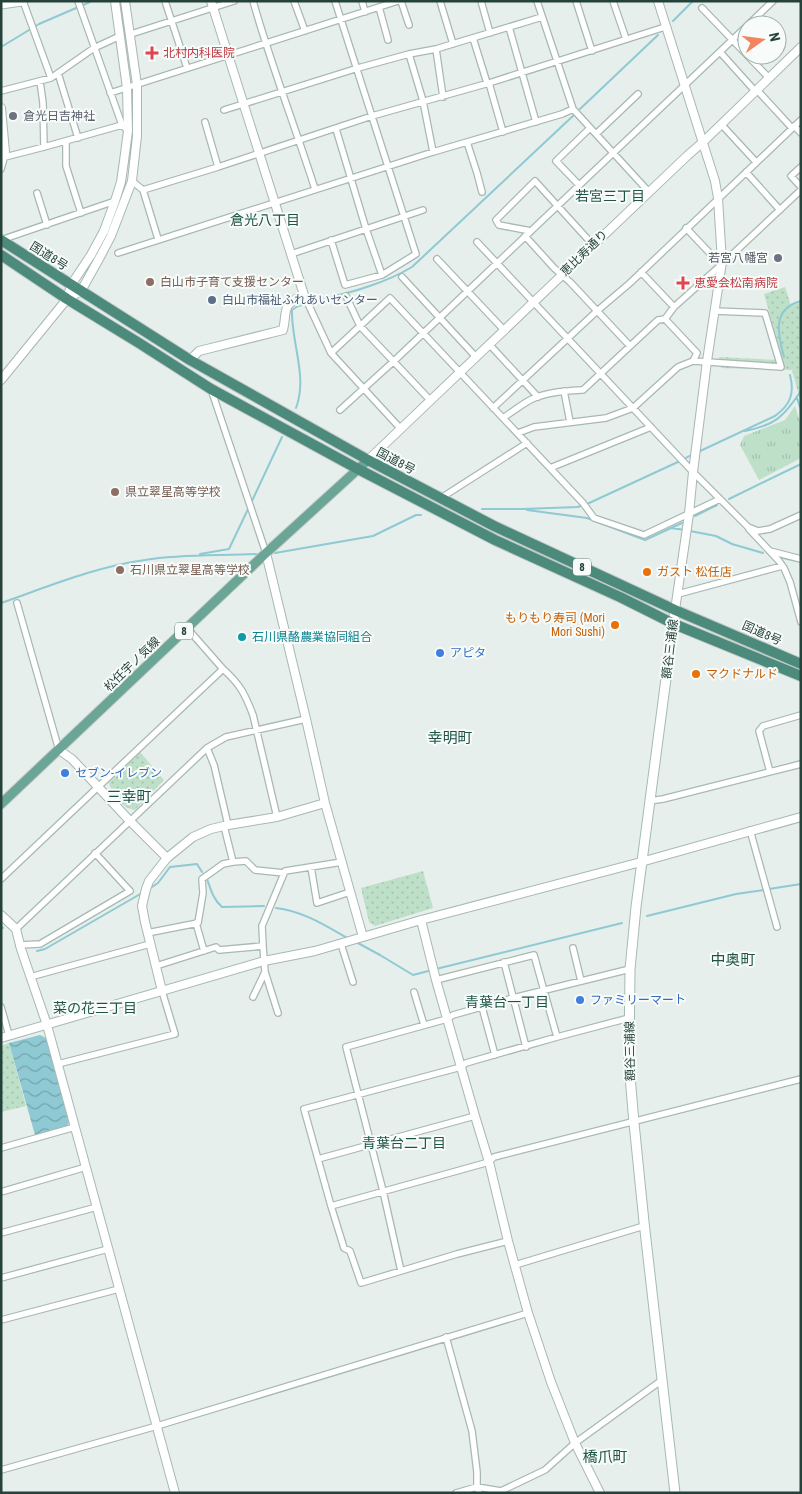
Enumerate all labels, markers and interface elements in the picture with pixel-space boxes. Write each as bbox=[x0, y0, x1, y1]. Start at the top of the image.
north arrow bbox=[737, 15, 787, 65]
text: N bbox=[766, 31, 783, 43]
marker: 北村内科医院 bbox=[145, 46, 159, 60]
place label: 北村内科医院 bbox=[163, 46, 235, 60]
place label: 倉光日吉神社 bbox=[23, 109, 95, 123]
marker: 倉光日吉神社 bbox=[7, 110, 19, 122]
district label: 若宮三丁目 bbox=[575, 188, 645, 204]
district label: 倉光八丁目 bbox=[230, 212, 300, 228]
street label: 恵比寿通り bbox=[558, 227, 610, 279]
street label: 国道8号 bbox=[28, 239, 70, 273]
place label: 若宮八幡宮 bbox=[708, 251, 768, 265]
marker: 若宮八幡宮 bbox=[772, 252, 784, 264]
place label: 白山市子育て支援センター bbox=[160, 275, 304, 289]
marker: 白山市子育て支援センター bbox=[144, 276, 156, 288]
marker: 恵愛会松南病院 bbox=[676, 276, 690, 290]
place label: 恵愛会松南病院 bbox=[694, 276, 778, 290]
place label: 白山市福祉ふれあいセンター bbox=[222, 293, 378, 307]
marker: 白山市福祉ふれあいセンター bbox=[206, 294, 218, 306]
street label: 国道8号 bbox=[374, 445, 418, 477]
place label: 県立翠星高等学校 bbox=[125, 485, 221, 499]
marker: 県立翠星高等学校 bbox=[109, 486, 121, 498]
road number: 8 bbox=[573, 558, 591, 576]
place label: 石川県立翠星高等学校 bbox=[130, 563, 250, 577]
marker: 石川県立翠星高等学校 bbox=[114, 564, 126, 576]
place label: ガスト 松任店 bbox=[657, 565, 732, 579]
marker: ガスト 松任店 bbox=[641, 566, 653, 578]
place label: もりもり寿司 (Mori Mori Sushi) bbox=[505, 611, 605, 639]
street label: 額谷三浦線 bbox=[659, 618, 681, 680]
street label: 国道8号 bbox=[740, 618, 784, 648]
marker: もりもり寿司 (Mori Mori Sushi) bbox=[609, 619, 621, 631]
road number: 8 bbox=[175, 622, 193, 640]
place label: 石川県酪農業協同組合 bbox=[252, 630, 372, 644]
marker: 石川県酪農業協同組合 bbox=[236, 631, 248, 643]
street label: 松任宇ノ気線 bbox=[101, 634, 163, 694]
place label: アピタ bbox=[450, 646, 486, 660]
marker: アピタ bbox=[434, 647, 446, 659]
place label: マクドナルド bbox=[706, 667, 778, 681]
marker: マクドナルド bbox=[690, 668, 702, 680]
district label: 幸明町 bbox=[427, 729, 473, 747]
place label: セブン-イレブン bbox=[75, 766, 162, 780]
marker: セブン-イレブン bbox=[59, 767, 71, 779]
district label: 三幸町 bbox=[106, 788, 152, 806]
district label: 中奥町 bbox=[710, 951, 756, 969]
place label: ファミリーマート bbox=[590, 993, 686, 1007]
district label: 青葉台一丁目 bbox=[465, 994, 549, 1010]
marker: ファミリーマート bbox=[574, 994, 586, 1006]
district label: 菜の花三丁目 bbox=[53, 1000, 137, 1016]
street label: 額谷三浦線 bbox=[622, 1021, 638, 1081]
district label: 青葉台二丁目 bbox=[362, 1135, 446, 1151]
district label: 橋爪町 bbox=[582, 1448, 628, 1466]

